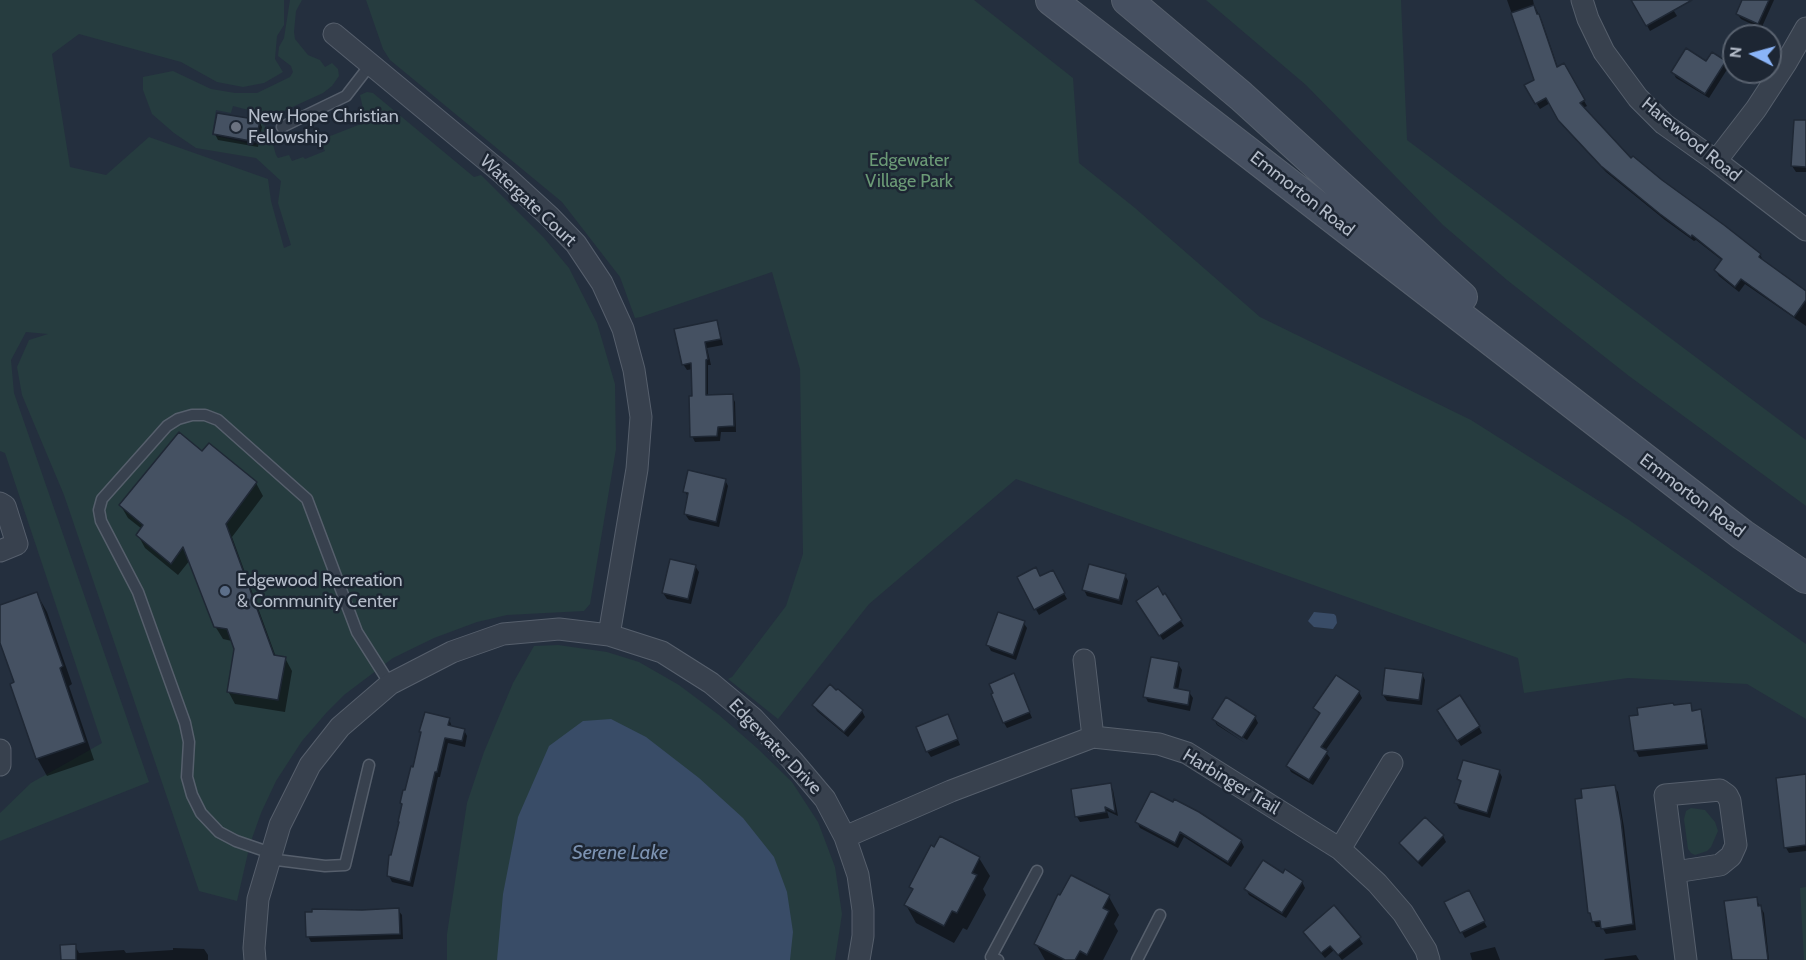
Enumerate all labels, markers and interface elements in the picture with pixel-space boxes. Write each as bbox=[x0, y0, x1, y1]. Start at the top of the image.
north arrow bbox=[1722, 24, 1782, 84]
text: N bbox=[1726, 46, 1746, 59]
street label: Harewood Road bbox=[1637, 93, 1745, 187]
place label: New Hope Christian Fellowship bbox=[248, 106, 399, 148]
marker: New Hope Christian Fellowship bbox=[229, 120, 243, 134]
street label: Emmorton Road bbox=[1246, 147, 1358, 241]
park label: Edgewater Village Park bbox=[865, 150, 953, 192]
street label: Watergate Court bbox=[475, 151, 581, 251]
street label: Emmorton Road bbox=[1635, 449, 1749, 543]
place label: Edgewood Recreation & Community Center bbox=[237, 570, 403, 612]
marker: Edgewood Recreation & Community Center bbox=[218, 584, 232, 598]
street label: Edgewater Drive bbox=[724, 695, 826, 799]
street label: Harbinger Trail bbox=[1179, 745, 1283, 819]
water label: Serene Lake bbox=[572, 841, 668, 865]

